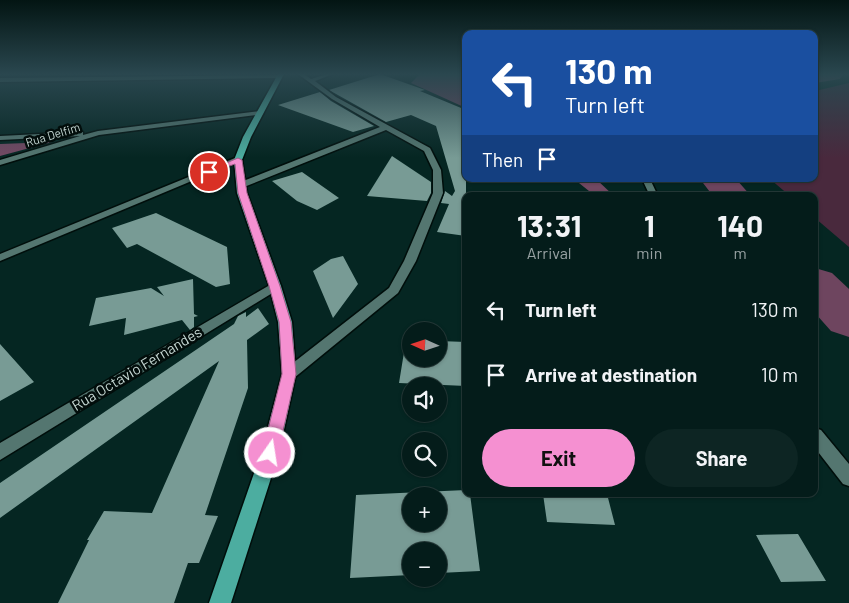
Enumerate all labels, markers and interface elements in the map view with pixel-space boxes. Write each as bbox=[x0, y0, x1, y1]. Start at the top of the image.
text: 130 m bbox=[565, 49, 652, 91]
icon: left bbox=[482, 50, 547, 115]
text: Turn left bbox=[565, 91, 645, 117]
street label: Rua Delfim bbox=[24, 119, 82, 149]
icon: arrive bbox=[533, 145, 561, 173]
text: Then bbox=[482, 148, 523, 171]
pin bbox=[188, 151, 230, 193]
icon: arrive bbox=[195, 158, 223, 186]
text: 13:31 bbox=[517, 207, 581, 243]
text: 1 bbox=[644, 207, 655, 243]
text: 140 bbox=[717, 207, 763, 243]
text: Arrival bbox=[527, 243, 572, 262]
text: min bbox=[636, 243, 662, 262]
text: m bbox=[734, 243, 747, 262]
icon: left bbox=[482, 296, 510, 324]
text: Turn left bbox=[525, 298, 596, 321]
text: 130 m bbox=[751, 298, 798, 321]
street label: Rua Octavio Fernandes bbox=[68, 322, 205, 414]
north arrow bbox=[402, 322, 448, 368]
map controls bbox=[402, 322, 447, 587]
icon: arrive bbox=[482, 361, 510, 389]
text: Arrive at destination bbox=[525, 363, 697, 386]
text: 10 m bbox=[761, 363, 798, 386]
button: sound bbox=[402, 377, 447, 422]
position arrow bbox=[243, 426, 295, 478]
button: Exit bbox=[482, 429, 635, 487]
button: Share bbox=[645, 429, 798, 487]
button: search bbox=[402, 432, 447, 477]
button: + bbox=[402, 487, 447, 532]
button: − bbox=[402, 542, 447, 587]

